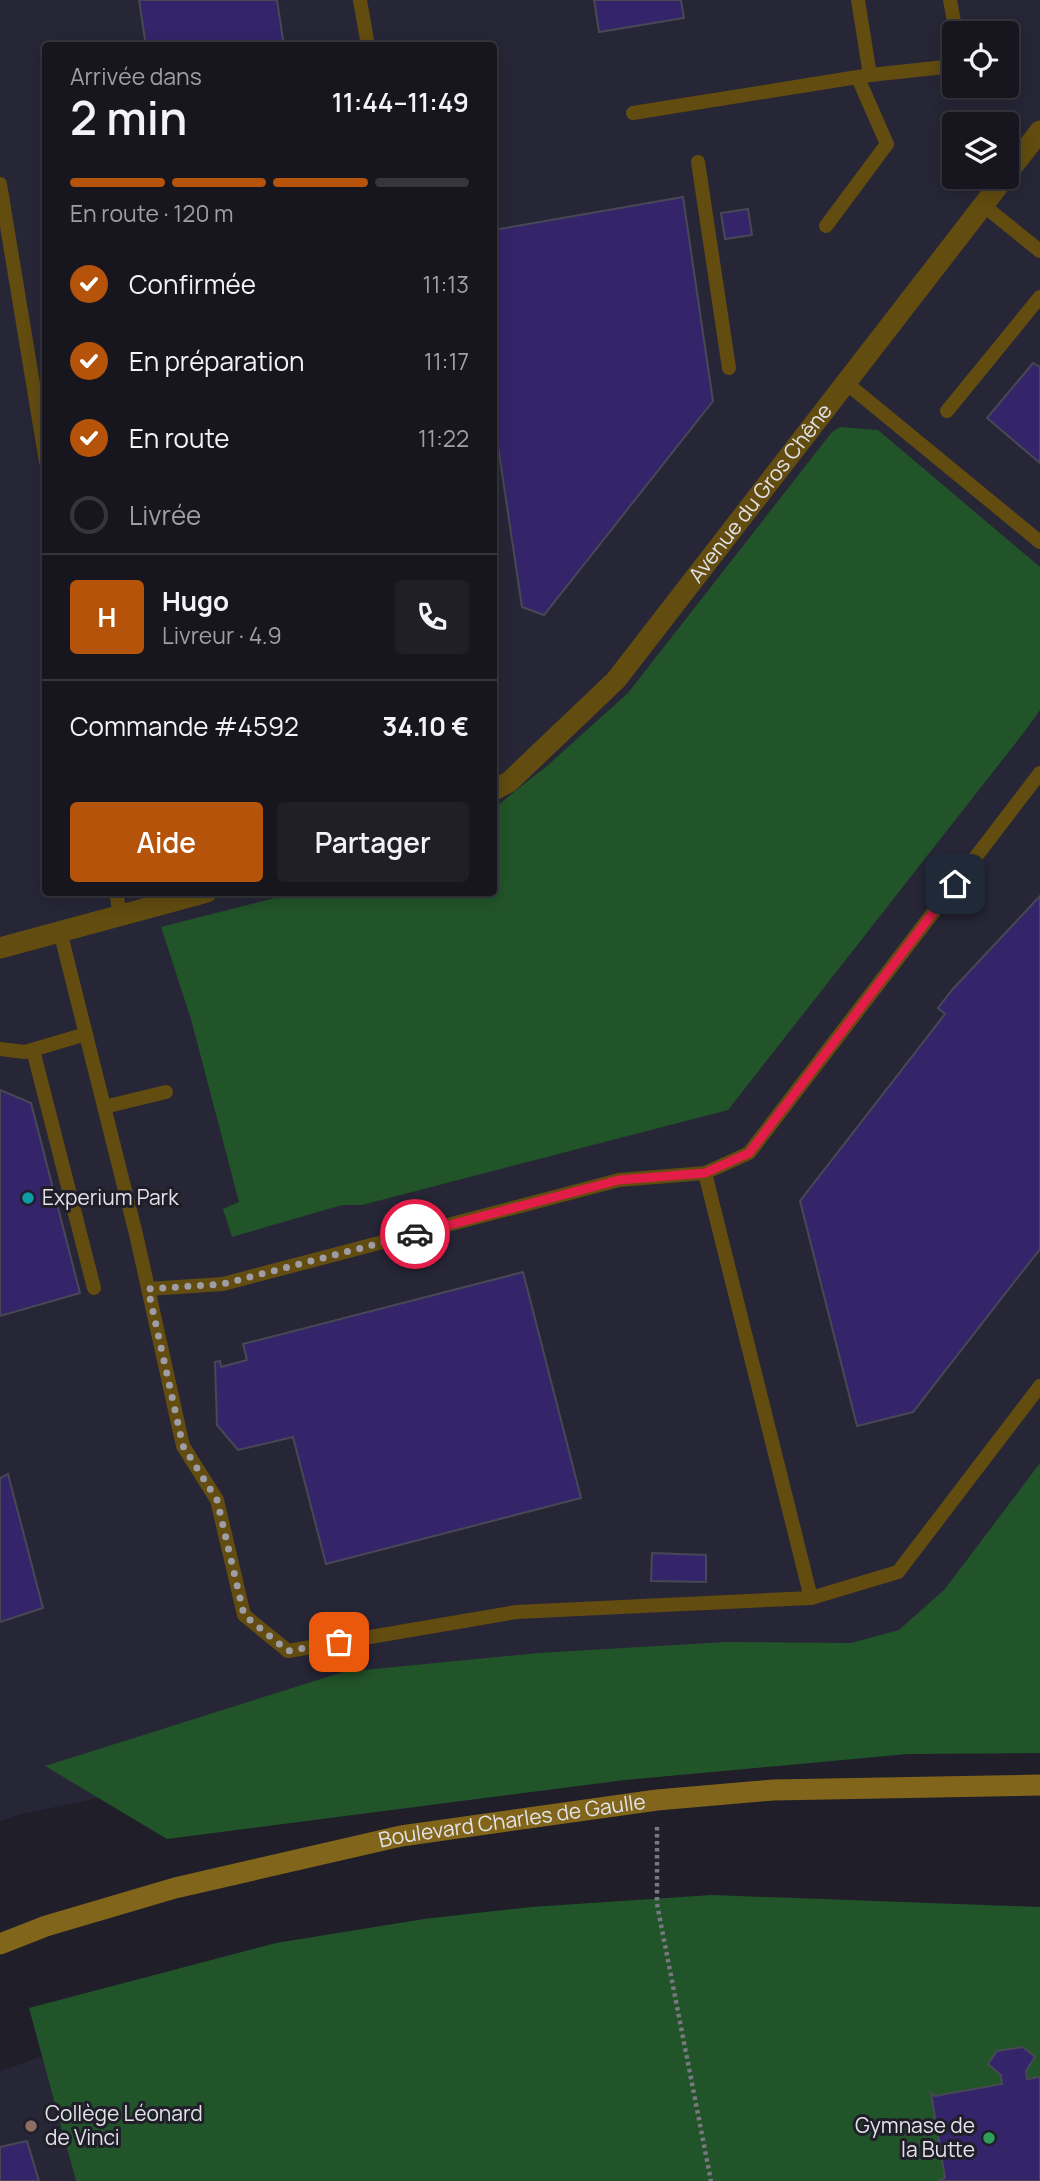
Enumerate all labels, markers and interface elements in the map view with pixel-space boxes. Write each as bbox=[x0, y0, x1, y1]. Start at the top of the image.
map controls bbox=[942, 21, 1019, 189]
button: locate bbox=[942, 21, 1019, 98]
text: Arrivée dans bbox=[70, 60, 202, 92]
text: 11:44–11:49 bbox=[332, 84, 469, 120]
text: 2 min bbox=[70, 86, 187, 149]
button: layers bbox=[942, 112, 1019, 189]
text: En route · 120 m bbox=[70, 197, 234, 229]
icon: check bbox=[70, 265, 108, 303]
text: Confirmée bbox=[129, 266, 256, 302]
text: 11:13 bbox=[422, 268, 469, 300]
icon: check bbox=[70, 342, 108, 380]
text: En préparation bbox=[129, 343, 304, 379]
text: 11:17 bbox=[424, 345, 469, 377]
street label: Avenue du Gros Chêne bbox=[682, 397, 838, 588]
icon: check bbox=[70, 419, 108, 457]
text: En route bbox=[129, 420, 230, 456]
text: 11:22 bbox=[418, 422, 469, 454]
text: Livrée bbox=[129, 497, 201, 533]
button: phone bbox=[395, 580, 469, 654]
text: Hugo bbox=[162, 583, 229, 619]
text: H bbox=[98, 599, 116, 635]
text: Livreur · 4.9 bbox=[162, 619, 282, 651]
text: Commande #4592 bbox=[70, 708, 299, 744]
text: 34.10 € bbox=[382, 708, 469, 744]
button: Aide bbox=[70, 802, 263, 882]
button: Partager bbox=[277, 802, 469, 882]
pin bbox=[925, 854, 985, 914]
icon: home bbox=[936, 865, 974, 903]
place label: Experium Park bbox=[42, 1183, 179, 1211]
marker: Experium Park bbox=[20, 1190, 36, 1206]
courier bbox=[380, 1199, 450, 1269]
icon: car bbox=[396, 1215, 434, 1253]
pin bbox=[309, 1612, 369, 1672]
icon: bag bbox=[320, 1623, 358, 1661]
street label: Boulevard Charles de Gaulle bbox=[376, 1787, 647, 1854]
place label: Collège Léonard de Vinci bbox=[45, 2099, 203, 2151]
place label: Gymnase de la Butte bbox=[855, 2111, 975, 2163]
marker: Collège Léonard de Vinci bbox=[23, 2118, 39, 2134]
marker: Gymnase de la Butte bbox=[981, 2130, 997, 2146]

